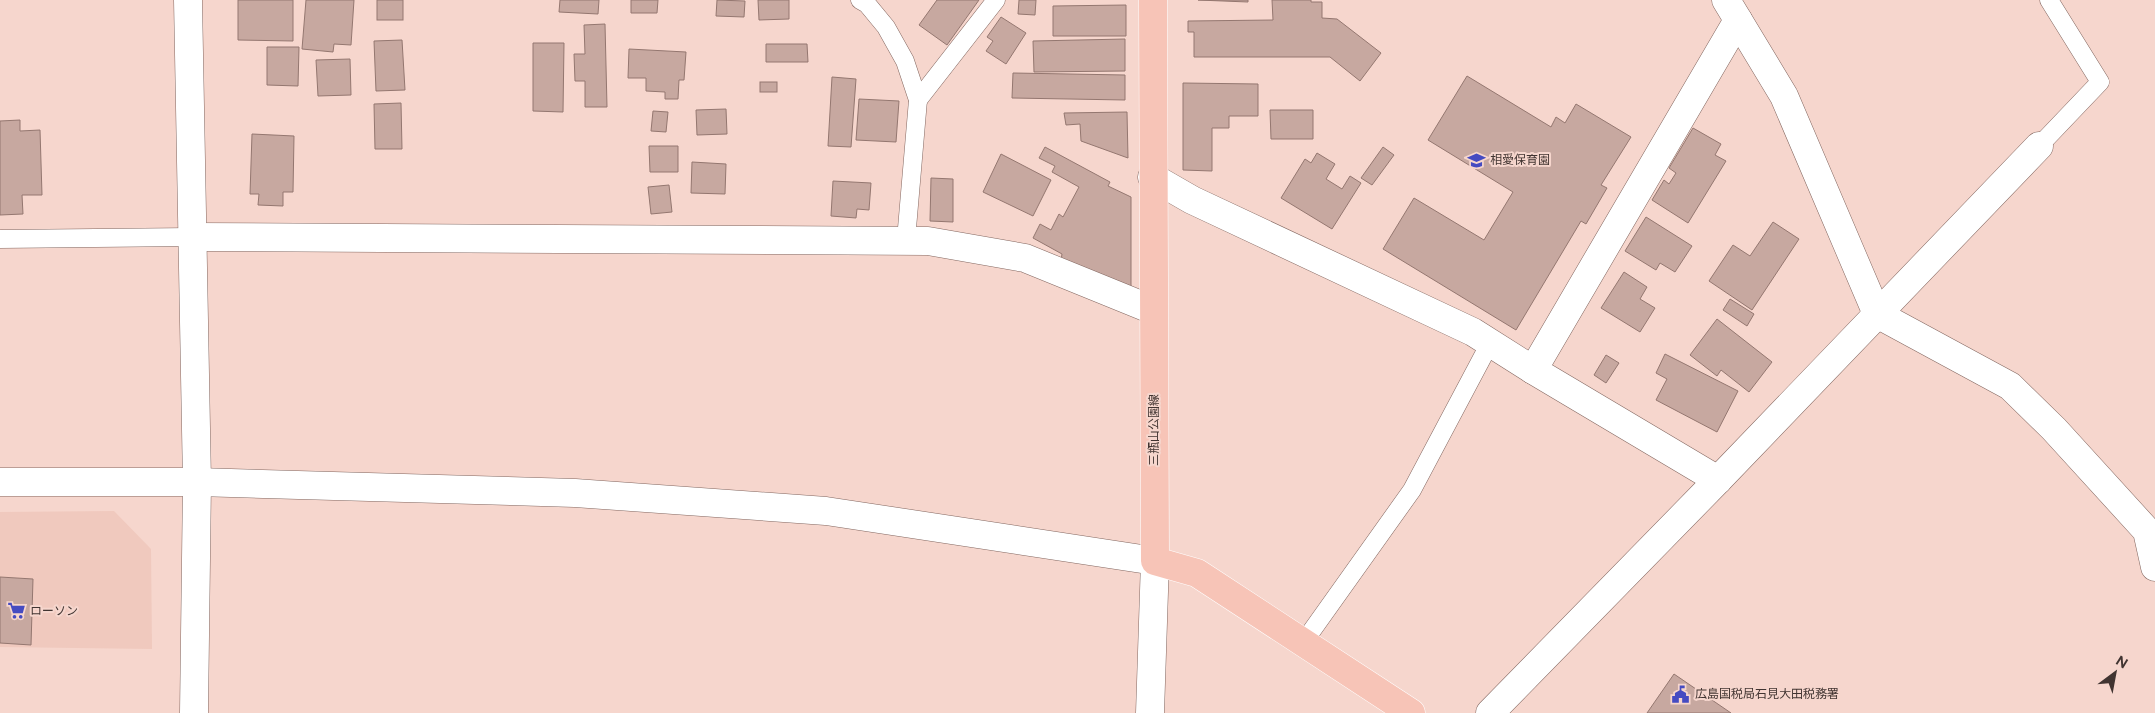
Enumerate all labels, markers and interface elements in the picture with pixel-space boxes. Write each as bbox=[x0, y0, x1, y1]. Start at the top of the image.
school or university icon: 相愛保育園 bbox=[1466, 150, 1486, 170]
place label: 相愛保育園 bbox=[1490, 153, 1550, 167]
street label: 三瓶山公園線 bbox=[1147, 394, 1161, 466]
supermarket icon: ローソン bbox=[6, 601, 26, 621]
place label: ローソン bbox=[30, 604, 78, 618]
north arrow bbox=[2090, 648, 2140, 698]
text: N bbox=[2113, 652, 2131, 672]
public building icon: 広島国税局石見大田税務署 bbox=[1671, 684, 1691, 704]
place label: 広島国税局石見大田税務署 bbox=[1695, 687, 1839, 701]

